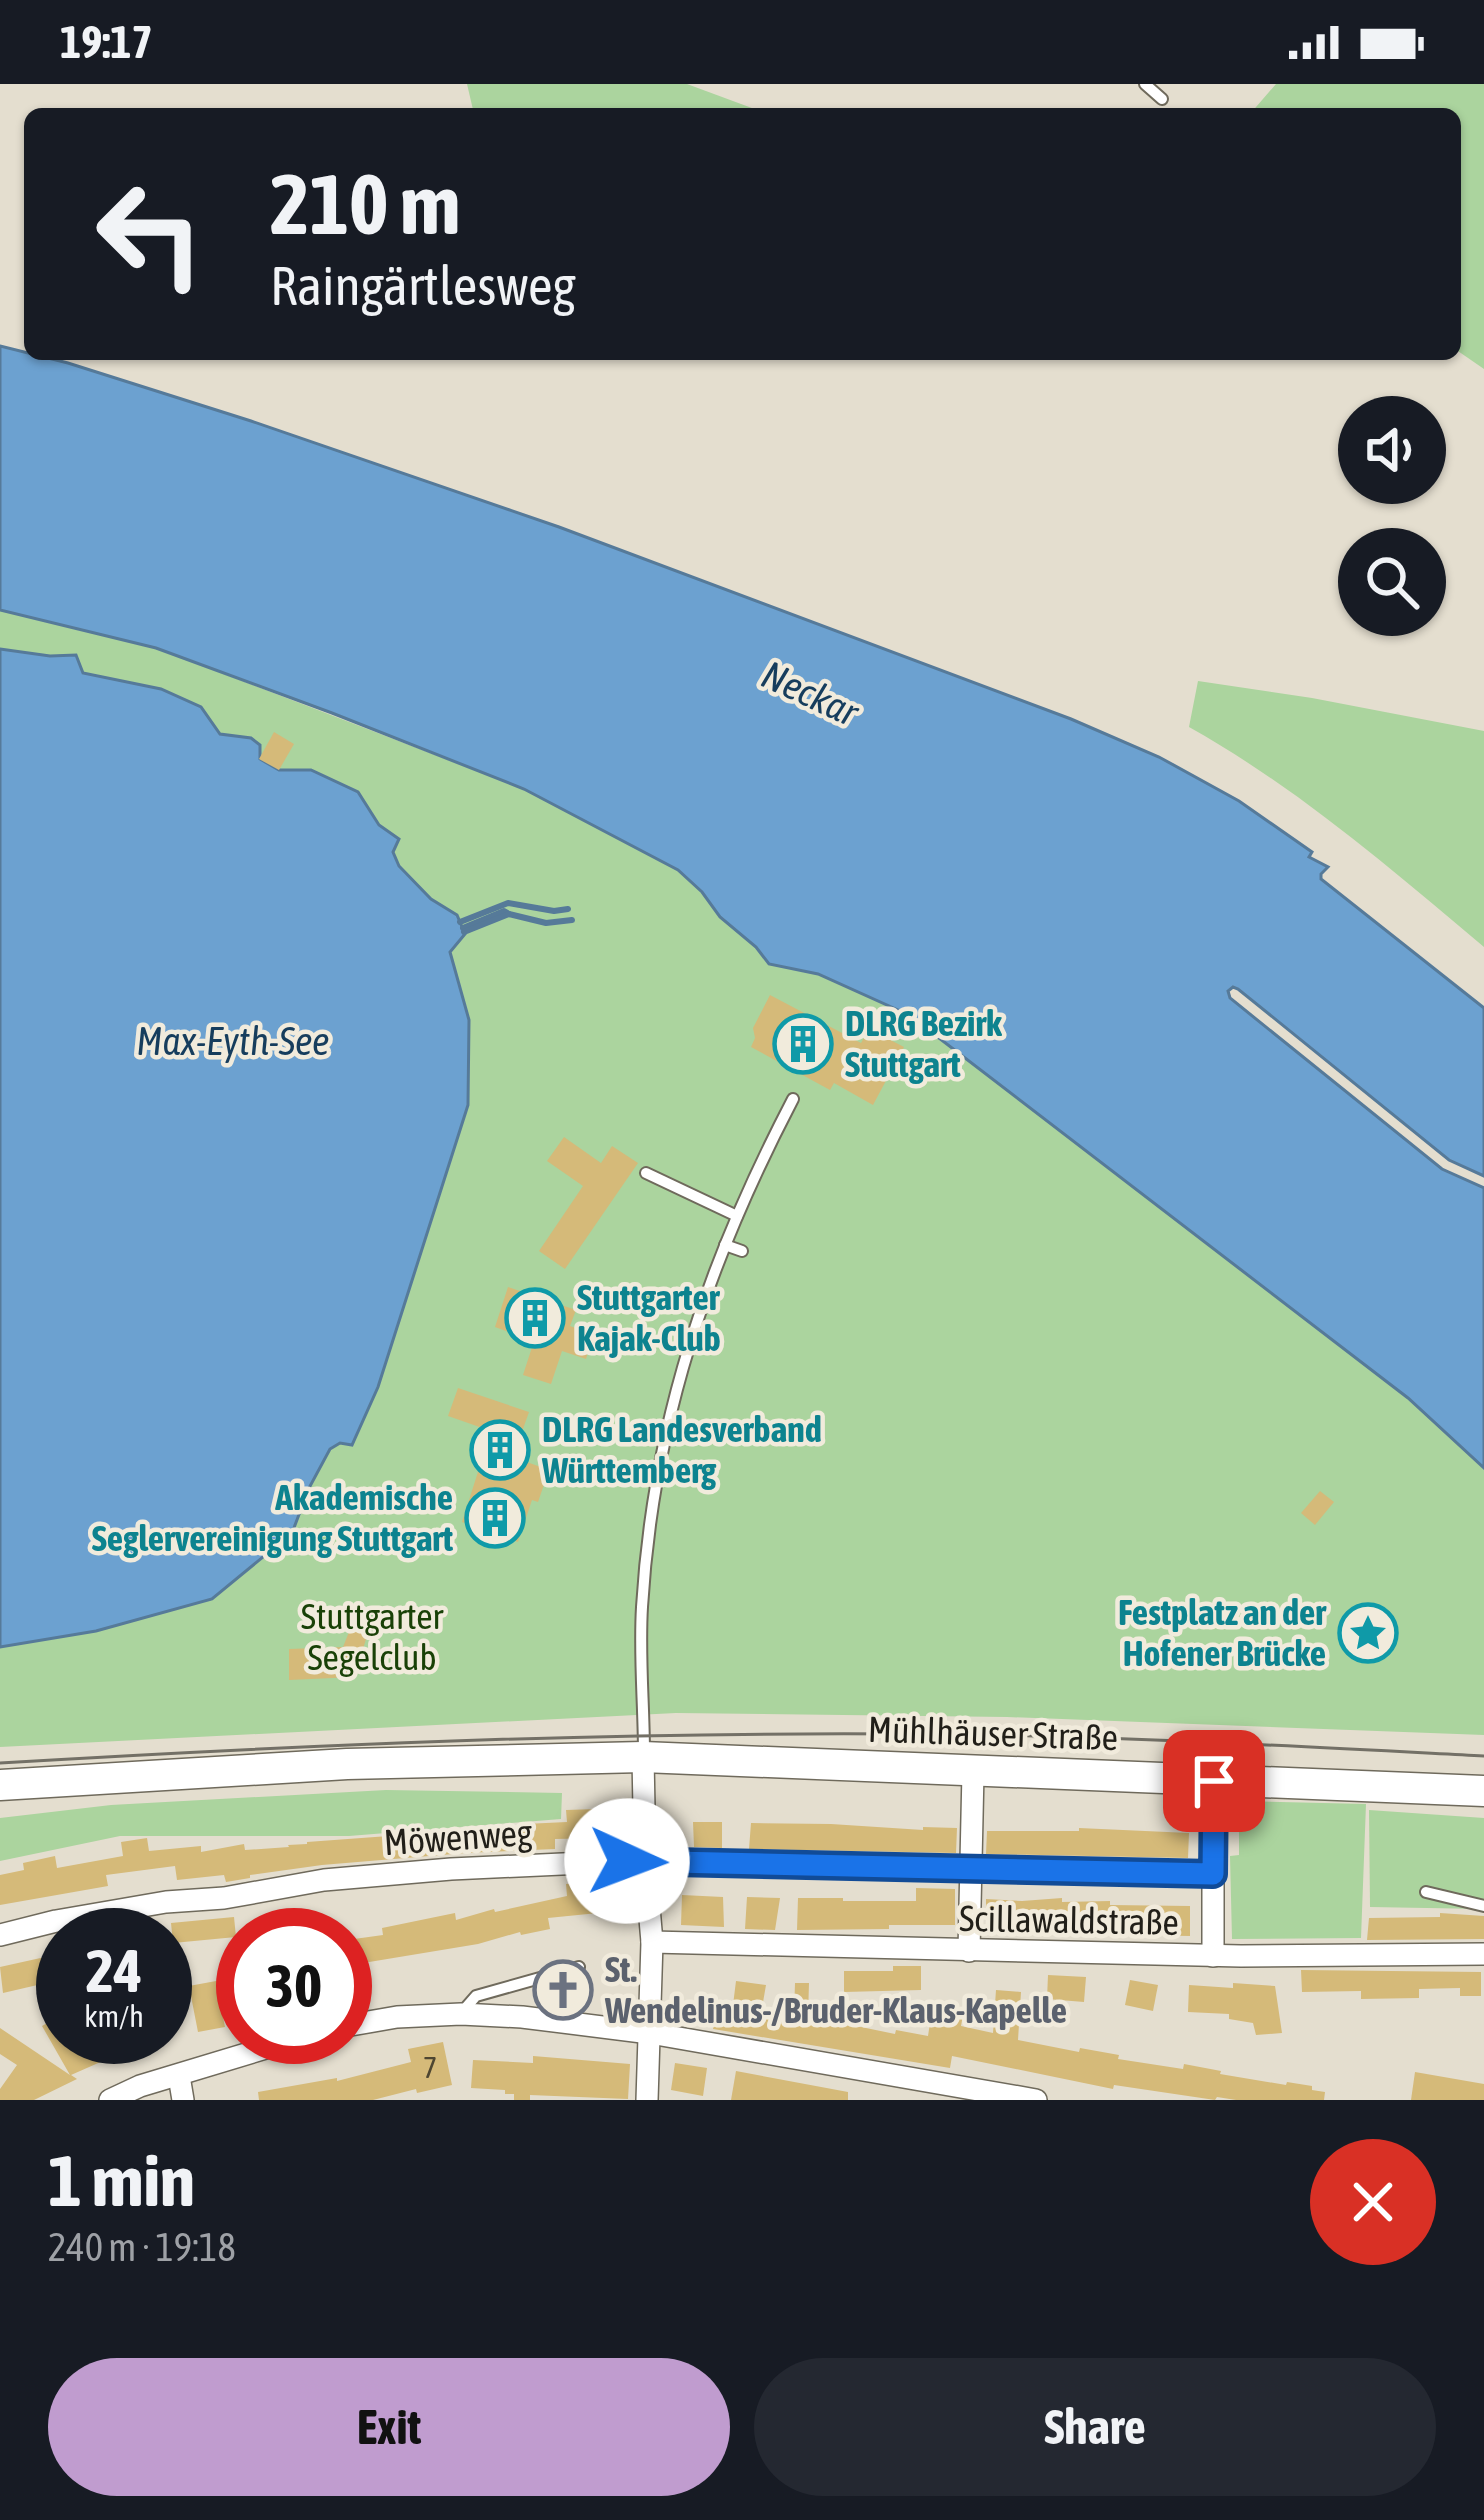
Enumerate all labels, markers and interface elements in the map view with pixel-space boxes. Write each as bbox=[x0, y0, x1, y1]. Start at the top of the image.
text: 19:17 bbox=[60, 16, 153, 68]
icon: left bbox=[72, 156, 228, 312]
text: 210 m bbox=[270, 156, 460, 252]
text: Raingärtlesweg bbox=[270, 255, 576, 316]
map controls bbox=[1338, 396, 1446, 636]
button: sound bbox=[1338, 396, 1446, 504]
button: search bbox=[1338, 528, 1446, 636]
water label: Neckar bbox=[755, 652, 866, 735]
place label: DLRG Bezirk Stuttgart bbox=[845, 1002, 1003, 1085]
building icon: DLRG Bezirk Stuttgart bbox=[772, 1013, 834, 1075]
water label: Max-Eyth-See bbox=[136, 1019, 330, 1063]
place label: Stuttgarter Kajak-Club bbox=[577, 1276, 721, 1359]
building icon: Stuttgarter Kajak-Club bbox=[504, 1287, 566, 1349]
place label: DLRG Landesverband Württemberg bbox=[541, 1408, 822, 1491]
building icon: DLRG Landesverband Württemberg bbox=[469, 1419, 531, 1481]
place label: Akademische Seglervereinigung Stuttgart bbox=[92, 1476, 454, 1559]
building icon: Akademische Seglervereinigung Stuttgart bbox=[464, 1487, 526, 1549]
place label: Festplatz an der Hofener Brücke bbox=[1118, 1591, 1327, 1674]
park label: Stuttgarter Segelclub bbox=[301, 1595, 445, 1678]
place icon: Festplatz an der Hofener Brücke bbox=[1337, 1602, 1399, 1664]
street label: Mühlhäuser Straße bbox=[867, 1708, 1119, 1758]
pin bbox=[1163, 1730, 1265, 1832]
icon: arrive bbox=[1181, 1748, 1247, 1814]
position arrow bbox=[564, 1798, 690, 1924]
street label: Möwenweg bbox=[382, 1811, 534, 1863]
street label: Scillawaldstraße bbox=[959, 1897, 1179, 1943]
speed limit sign: 30 bbox=[216, 1908, 372, 2064]
text: 24 bbox=[86, 1936, 142, 2005]
place label: St. Wendelinus-/Bruder-Klaus-Kapelle bbox=[604, 1948, 1067, 2031]
church icon: St. Wendelinus-/Bruder-Klaus-Kapelle bbox=[532, 1959, 594, 2021]
text: km/h bbox=[84, 1999, 144, 2033]
house number: 7 bbox=[423, 2050, 437, 2084]
text: 1 min bbox=[48, 2139, 195, 2221]
button: close bbox=[1310, 2139, 1436, 2265]
text: 240 m · 19:18 bbox=[48, 2225, 236, 2269]
button: Exit bbox=[48, 2358, 730, 2496]
button: Share bbox=[754, 2358, 1436, 2496]

